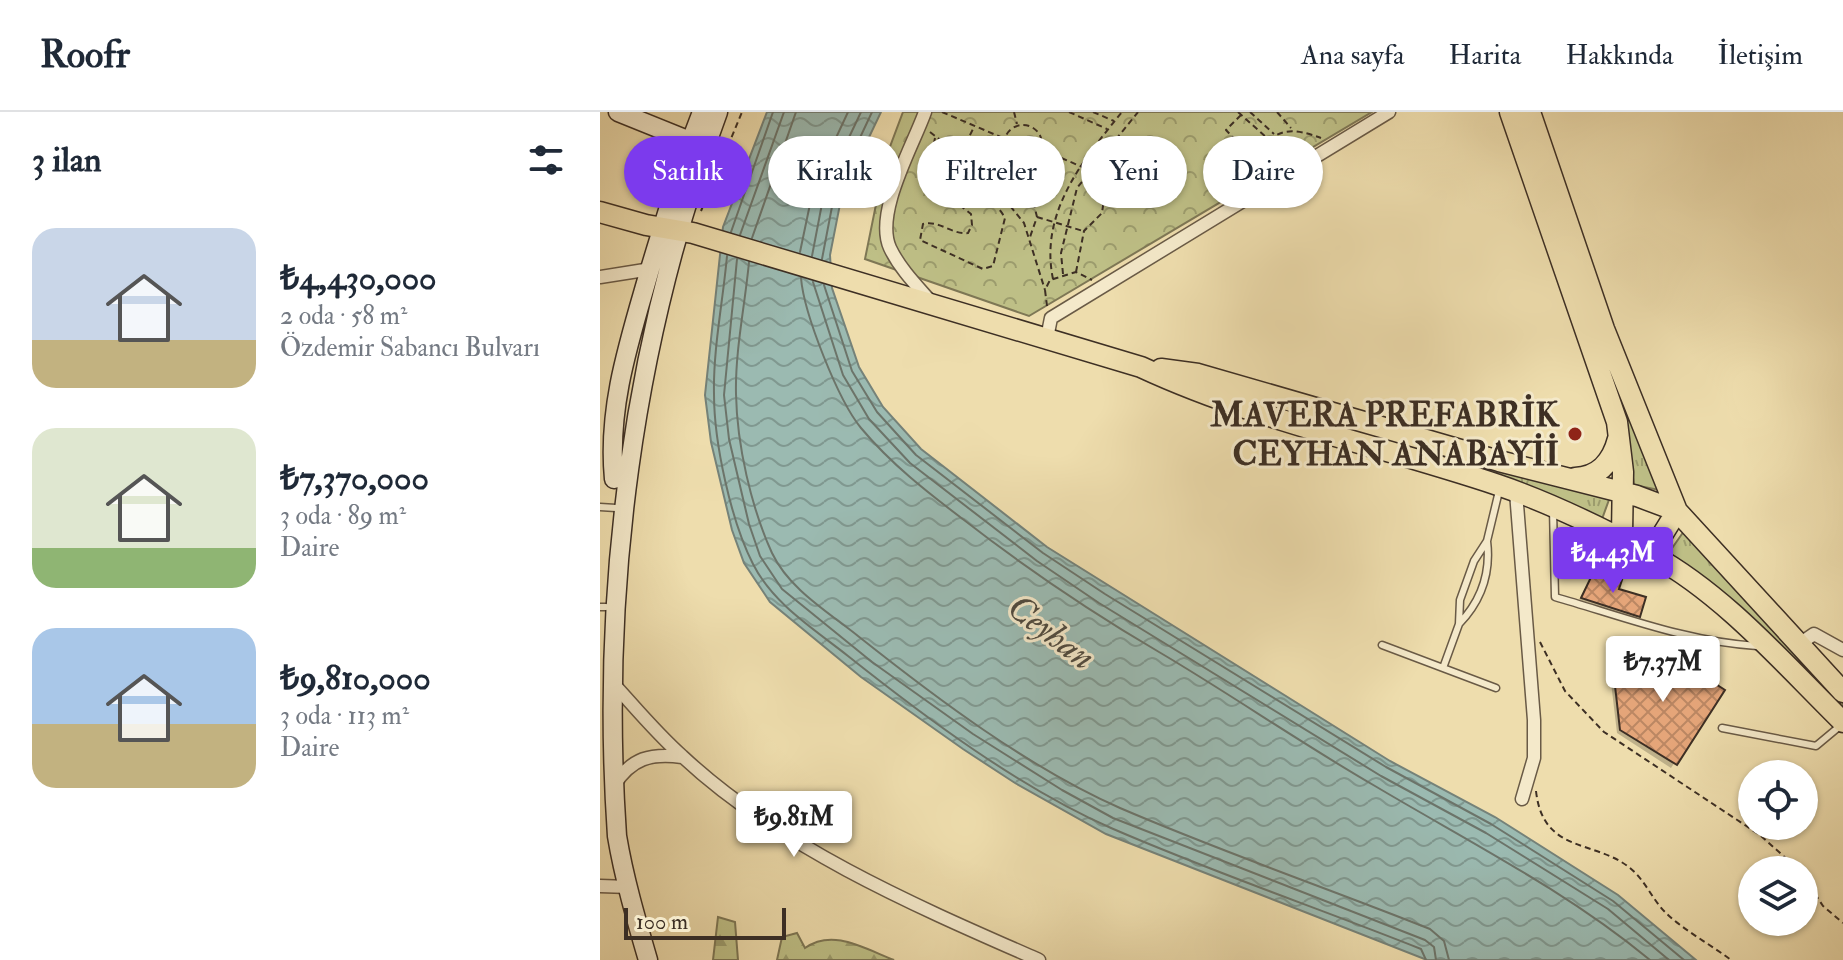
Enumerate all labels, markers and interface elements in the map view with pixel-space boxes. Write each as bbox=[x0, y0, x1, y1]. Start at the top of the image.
text: Roofr bbox=[40, 31, 130, 79]
text: Ana sayfa bbox=[1301, 38, 1404, 73]
text: Harita bbox=[1448, 38, 1521, 73]
text: Hakkında bbox=[1565, 38, 1674, 73]
text: İletişim bbox=[1718, 38, 1803, 73]
chip: Satılık bbox=[624, 136, 752, 208]
chip: Kiralık bbox=[768, 136, 901, 208]
chip: Filtreler bbox=[917, 136, 1065, 208]
chip: Yeni bbox=[1081, 136, 1187, 208]
chip: Daire bbox=[1203, 136, 1323, 208]
icon: filters bbox=[524, 138, 568, 182]
text: 3 ilan bbox=[32, 139, 101, 182]
text: ₺4,430,000 bbox=[280, 257, 437, 300]
icon: home bbox=[96, 260, 192, 356]
text: 2 oda · 58 m² bbox=[280, 300, 407, 332]
text: Özdemir Sabancı Bulvarı bbox=[280, 332, 540, 364]
place label: MAVERA PREFABRİK CEYHAN ANABAYİİ bbox=[1210, 394, 1560, 476]
marker: MAVERA PREFABRİK CEYHAN ANABAYİİ bbox=[1566, 425, 1584, 443]
text: ₺7,370,000 bbox=[280, 457, 429, 500]
icon: home bbox=[96, 460, 192, 556]
text: 3 oda · 89 m² bbox=[280, 500, 406, 532]
pin: ₺4.43M bbox=[1548, 527, 1678, 595]
text: Daire bbox=[280, 532, 339, 564]
text: ₺4.43M bbox=[1571, 537, 1655, 569]
water label: Ceyhan bbox=[998, 585, 1104, 680]
pin: ₺7.37M bbox=[1598, 636, 1728, 704]
text: ₺7.37M bbox=[1624, 646, 1702, 678]
text: ₺9,810,000 bbox=[280, 657, 431, 700]
icon: home bbox=[96, 660, 192, 756]
text: 3 oda · 113 m² bbox=[280, 700, 409, 732]
text: Daire bbox=[280, 732, 339, 764]
map controls bbox=[1738, 760, 1818, 936]
button: locate bbox=[1738, 760, 1818, 840]
pin: ₺9.81M bbox=[729, 791, 859, 859]
text: ₺9.81M bbox=[754, 801, 834, 833]
button: layers bbox=[1738, 856, 1818, 936]
scale bar bbox=[624, 904, 786, 940]
text: 100 m bbox=[636, 908, 688, 936]

